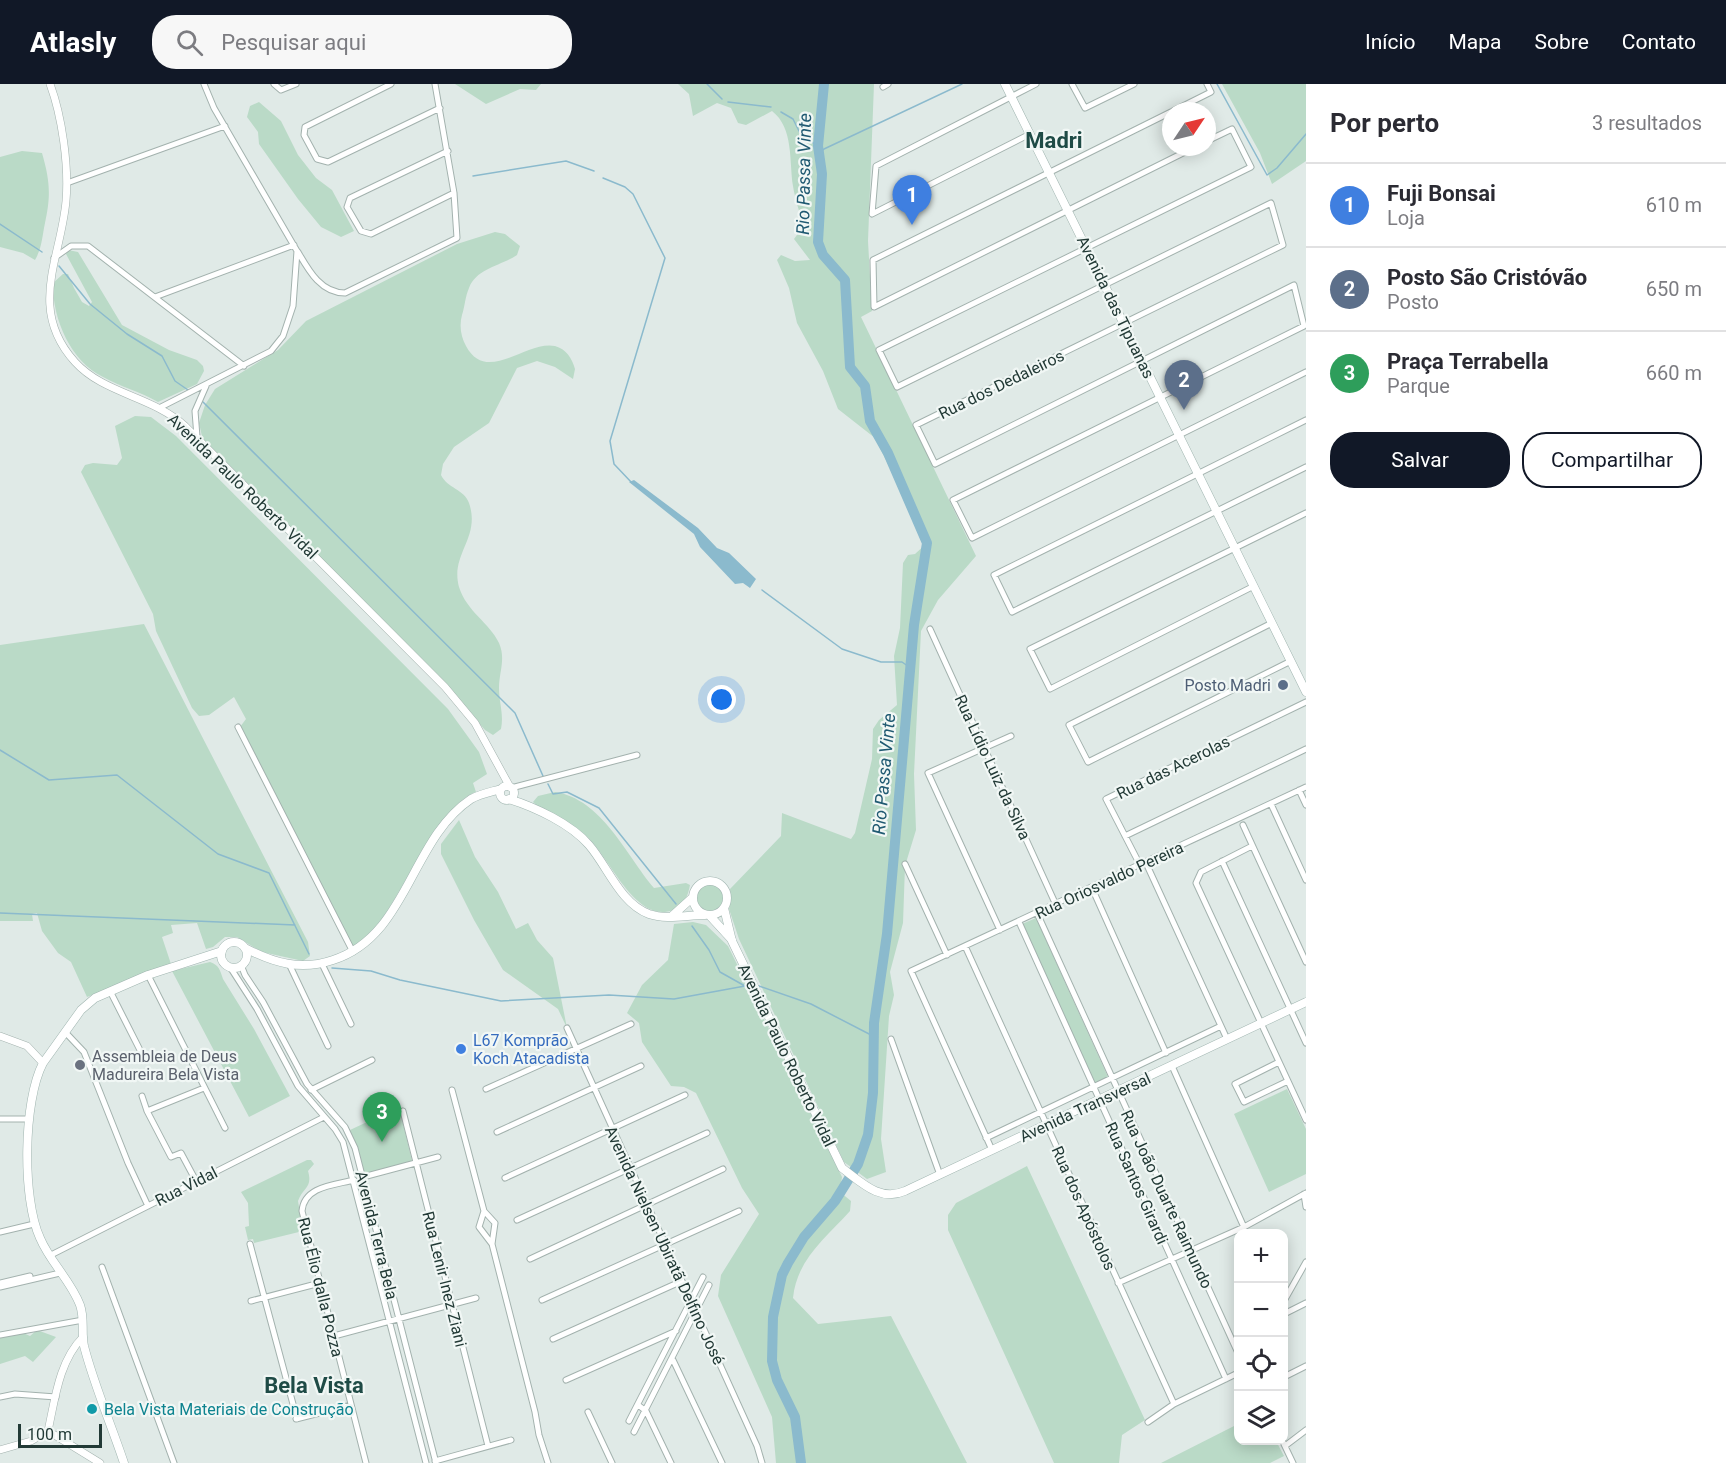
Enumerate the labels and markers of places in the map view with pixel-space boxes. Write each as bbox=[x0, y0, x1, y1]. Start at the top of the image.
pin: 1 bbox=[892, 176, 932, 225]
pin: 2 bbox=[1164, 360, 1204, 410]
place label: Posto Madri bbox=[1184, 676, 1271, 695]
marker: Posto Madri bbox=[1276, 678, 1290, 692]
place label: L67 Komprão Koch Atacadista bbox=[473, 1031, 590, 1068]
marker: L67 Komprão Koch Atacadista bbox=[454, 1042, 468, 1056]
place label: Assembleia de Deus Madureira Bela Vista bbox=[92, 1047, 239, 1084]
marker: Assembleia de Deus Madureira Bela Vista bbox=[73, 1058, 87, 1072]
pin: 3 bbox=[362, 1092, 401, 1142]
place label: Bela Vista Materiais de Construção bbox=[104, 1400, 354, 1419]
marker: Bela Vista Materiais de Construção bbox=[85, 1402, 99, 1416]

